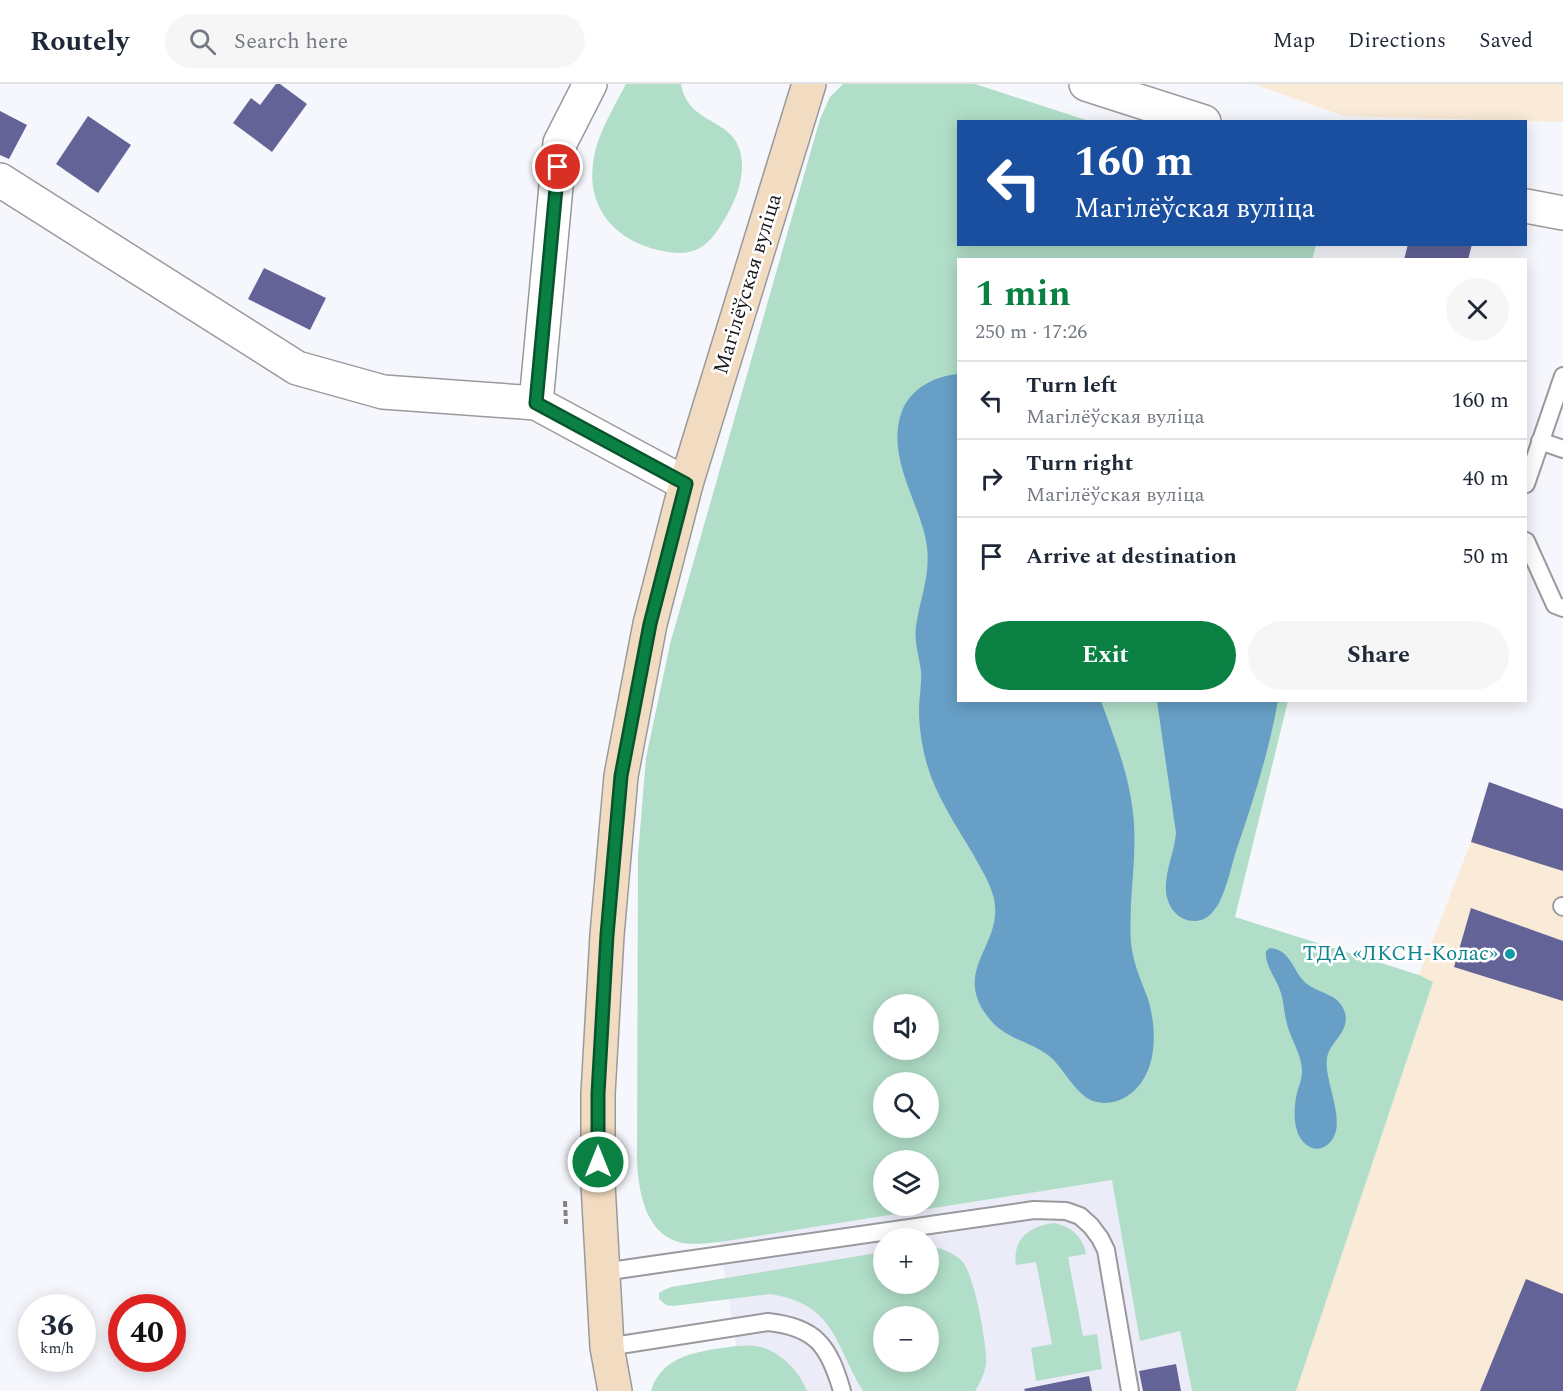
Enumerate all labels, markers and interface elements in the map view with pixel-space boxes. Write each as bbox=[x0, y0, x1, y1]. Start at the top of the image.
search box bbox=[165, 14, 585, 68]
text: Routely bbox=[30, 20, 129, 63]
icon: search bbox=[186, 25, 219, 58]
text: Search here bbox=[234, 25, 348, 58]
text: Map bbox=[1273, 25, 1315, 57]
text: Directions bbox=[1348, 25, 1446, 57]
text: Saved bbox=[1479, 25, 1533, 57]
text: 160 m bbox=[1074, 131, 1193, 194]
pin bbox=[532, 141, 583, 192]
icon: left bbox=[975, 144, 1053, 222]
icon: arrive bbox=[541, 150, 574, 183]
text: Магілёўская вуліца bbox=[1074, 188, 1315, 230]
street label: Магілёўская вуліца bbox=[705, 189, 791, 378]
text: 1 min bbox=[975, 267, 1071, 322]
button: close bbox=[1446, 278, 1509, 341]
text: 250 m · 17:26 bbox=[975, 317, 1087, 347]
text: Turn left bbox=[1026, 369, 1118, 402]
icon: left bbox=[975, 384, 1008, 417]
text: 160 m bbox=[1452, 384, 1509, 417]
text: Магілёўская вуліца bbox=[1026, 402, 1205, 432]
text: Turn right bbox=[1026, 447, 1133, 480]
icon: right bbox=[975, 462, 1008, 495]
text: 40 m bbox=[1463, 462, 1509, 495]
text: Магілёўская вуліца bbox=[1026, 480, 1205, 510]
icon: arrive bbox=[975, 540, 1008, 573]
text: Arrive at destination bbox=[1026, 540, 1237, 573]
text: 50 m bbox=[1463, 540, 1509, 573]
button: Exit bbox=[975, 621, 1236, 690]
button: Share bbox=[1248, 621, 1509, 690]
place label: ТДА «ЛКСН-Колас» bbox=[1302, 938, 1498, 970]
marker: ТДА «ЛКСН-Колас» bbox=[1503, 947, 1517, 961]
map controls bbox=[873, 994, 939, 1372]
button: sound bbox=[873, 994, 939, 1060]
button: search bbox=[873, 1072, 939, 1138]
position arrow bbox=[566, 1130, 630, 1194]
button: layers bbox=[873, 1150, 939, 1216]
button: + bbox=[873, 1228, 939, 1294]
speed limit sign: 40 bbox=[108, 1294, 186, 1372]
text: 36 bbox=[40, 1303, 74, 1349]
button: − bbox=[873, 1306, 939, 1372]
text: km/h bbox=[40, 1337, 74, 1360]

